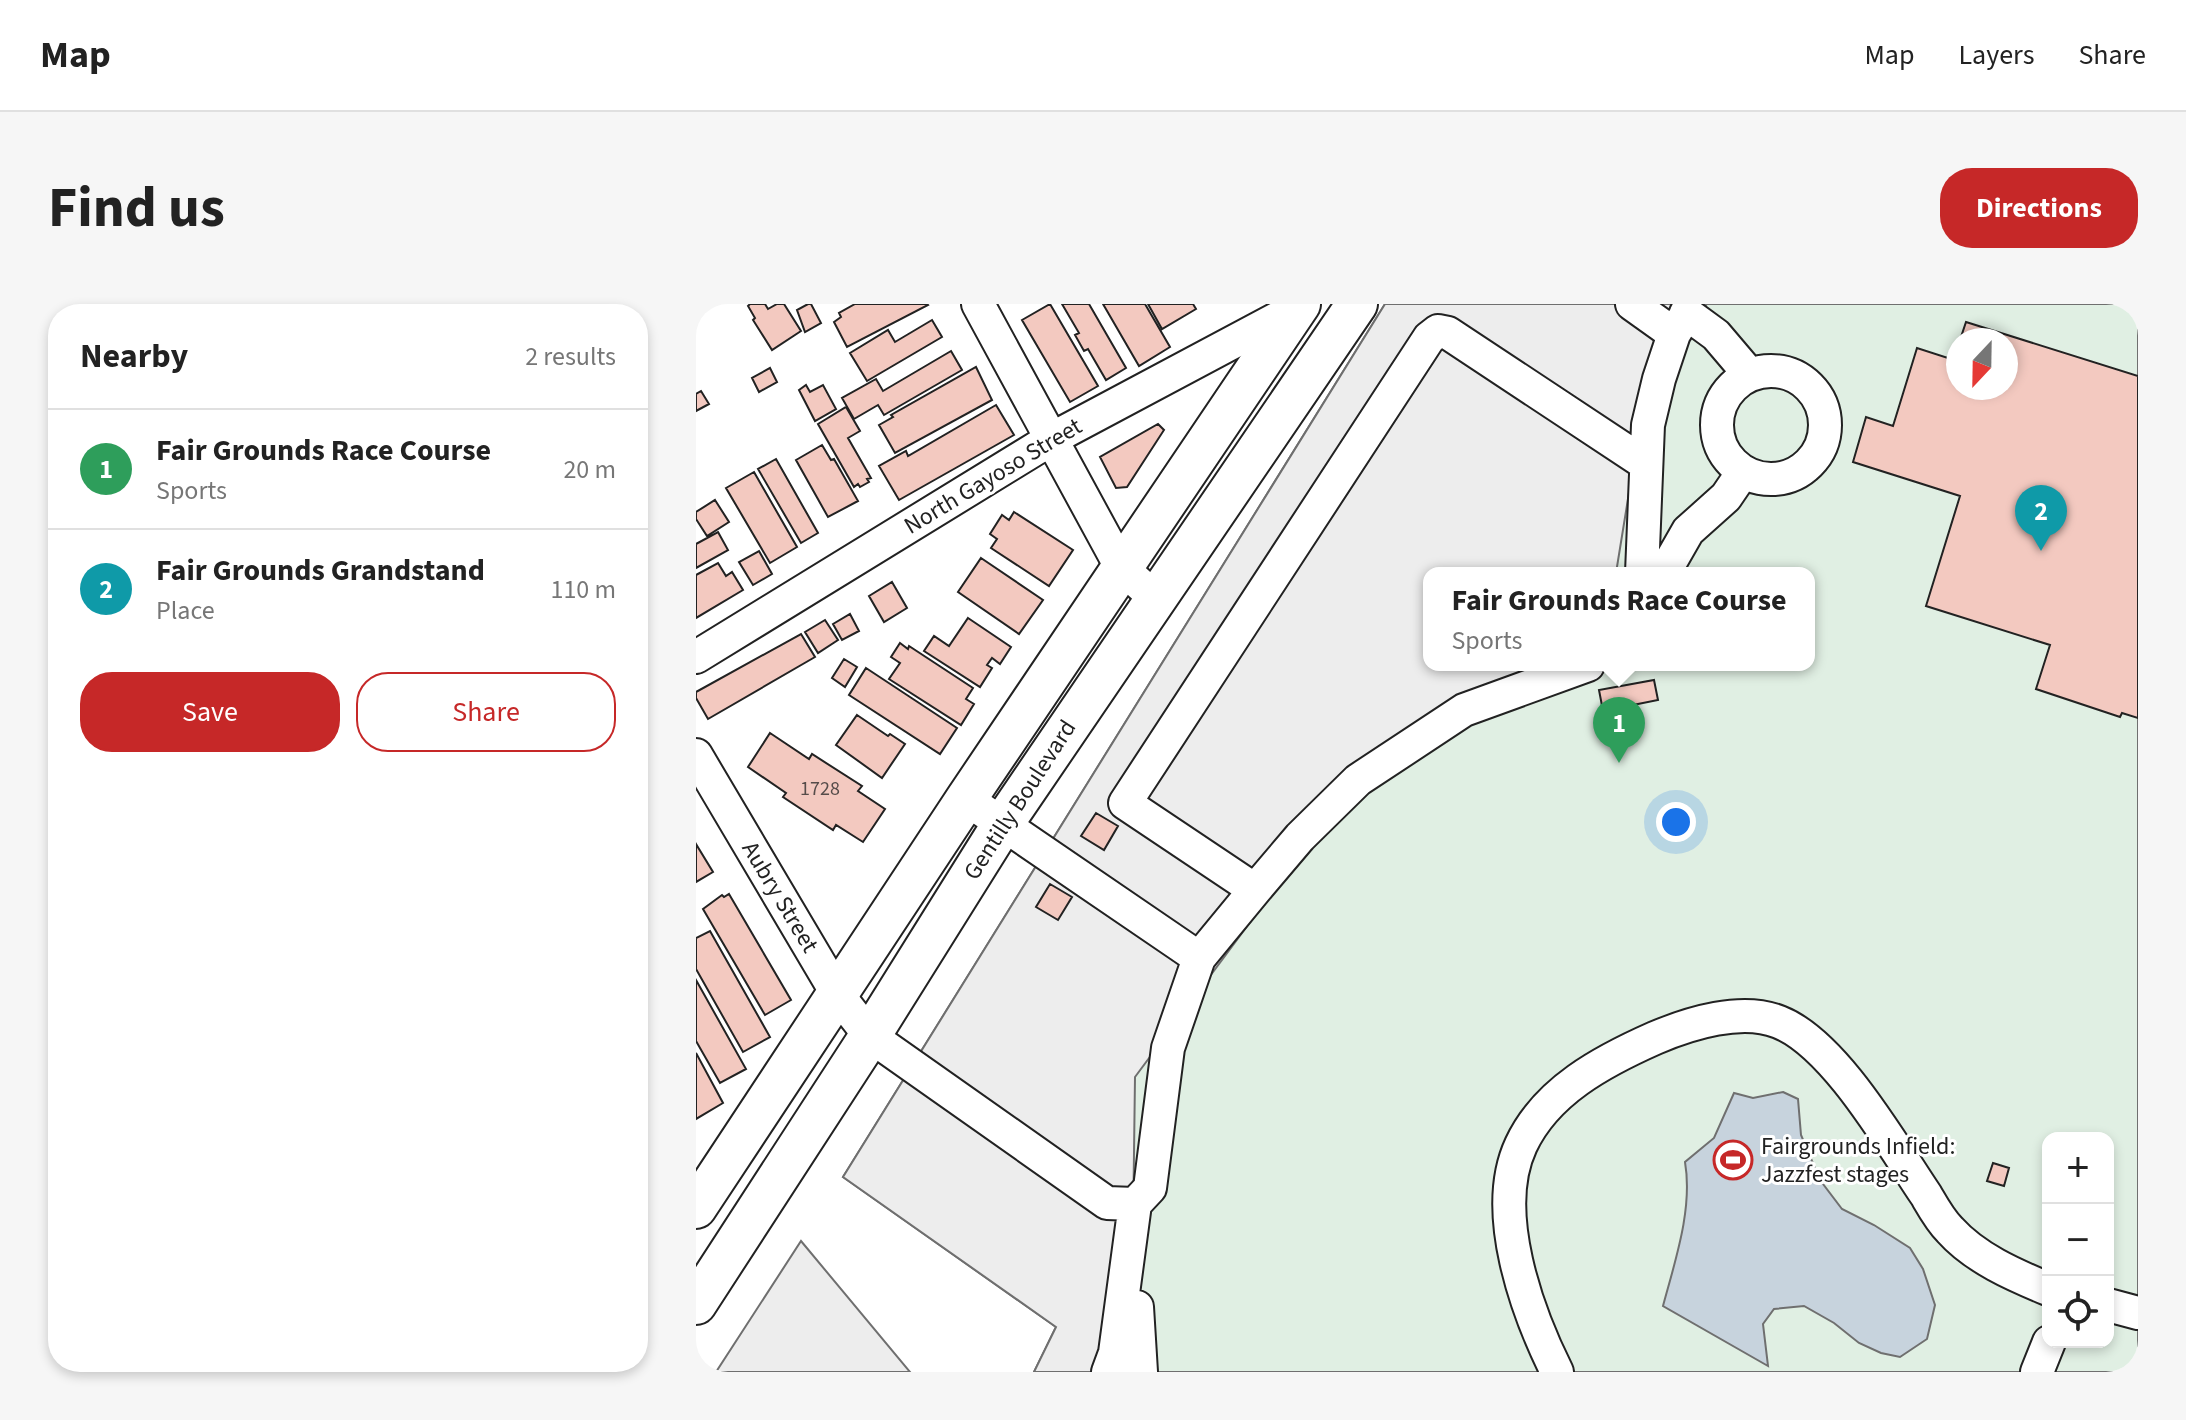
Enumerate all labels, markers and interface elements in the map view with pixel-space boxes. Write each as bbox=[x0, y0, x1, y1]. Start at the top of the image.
text: Map bbox=[40, 28, 111, 82]
text: Map bbox=[1864, 35, 1914, 75]
text: Layers bbox=[1958, 35, 2034, 75]
text: Share bbox=[2078, 35, 2146, 75]
button: Directions bbox=[1940, 168, 2138, 248]
text: Find us bbox=[48, 169, 225, 248]
north arrow bbox=[1946, 328, 2018, 400]
text: Nearby bbox=[80, 332, 188, 381]
text: 2 results bbox=[525, 338, 616, 375]
street label: North Gayoso Street bbox=[897, 409, 1089, 543]
text: Fair Grounds Race Course bbox=[156, 429, 491, 472]
text: 1 bbox=[99, 451, 113, 488]
text: 20 m bbox=[563, 451, 616, 488]
text: Sports bbox=[156, 472, 227, 509]
pin: 2 bbox=[2015, 485, 2067, 551]
text: Fair Grounds Grandstand bbox=[156, 549, 485, 592]
popup bbox=[1423, 567, 1815, 671]
text: 2 bbox=[99, 571, 113, 608]
text: 110 m bbox=[550, 571, 616, 608]
text: Fair Grounds Race Course bbox=[1451, 579, 1787, 622]
text: Place bbox=[156, 592, 215, 629]
text: Sports bbox=[1451, 622, 1522, 659]
button: Save bbox=[80, 672, 340, 752]
button: Share bbox=[356, 672, 616, 752]
pin: 1 bbox=[1593, 697, 1645, 763]
street label: Gentilly Boulevard bbox=[955, 713, 1085, 887]
house number: 1728 bbox=[800, 775, 840, 803]
your location bbox=[1656, 802, 1696, 842]
street label: Aubry Street bbox=[733, 835, 827, 959]
place label: Fairgrounds Infield: Jazzfest stages bbox=[1761, 1129, 1955, 1192]
map controls bbox=[2042, 1132, 2114, 1348]
button: + bbox=[2042, 1132, 2114, 1204]
sports icon: Fairgrounds Infield: Jazzfest stages bbox=[1712, 1139, 1754, 1181]
button: − bbox=[2042, 1204, 2114, 1276]
button: locate bbox=[2042, 1276, 2114, 1348]

